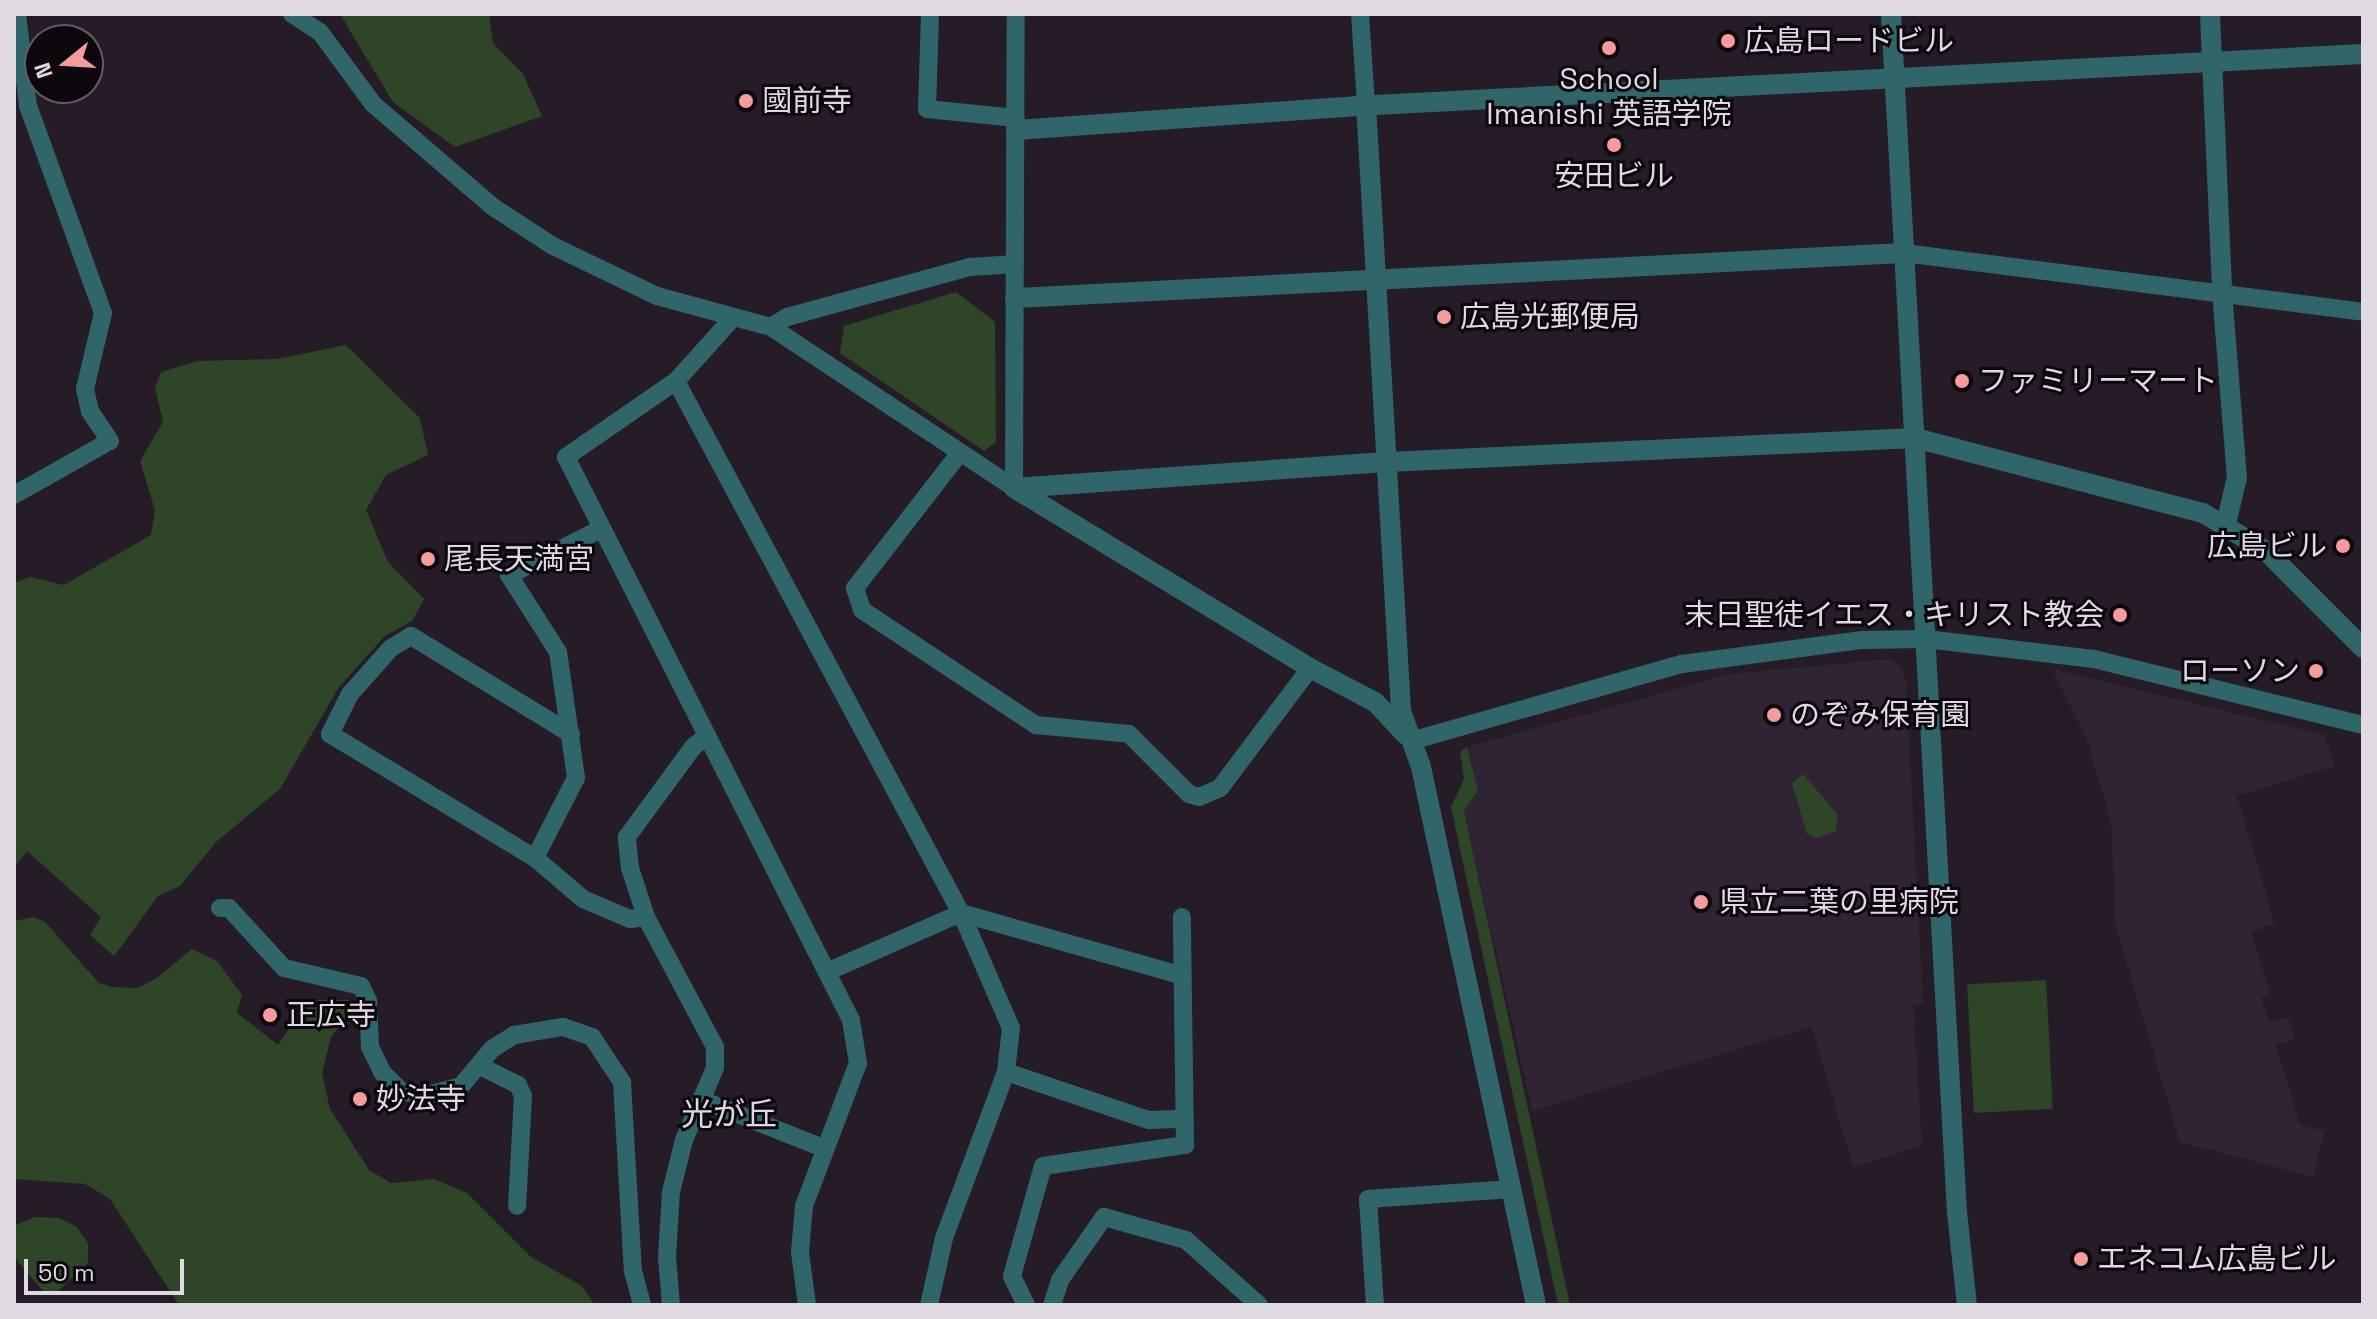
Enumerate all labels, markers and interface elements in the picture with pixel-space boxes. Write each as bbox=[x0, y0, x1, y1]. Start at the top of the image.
place label: 広島ロードビル bbox=[1744, 23, 1954, 59]
north arrow bbox=[24, 24, 104, 104]
marker: 広島ロードビル bbox=[1719, 32, 1737, 50]
marker: School Imanishi 英語学院 bbox=[1600, 39, 1618, 57]
text: N bbox=[27, 59, 59, 82]
place label: School Imanishi 英語学院 bbox=[1486, 61, 1732, 132]
place label: 國前寺 bbox=[762, 83, 852, 119]
marker: 國前寺 bbox=[737, 92, 755, 110]
marker: 安田ビル bbox=[1605, 136, 1623, 154]
place label: 安田ビル bbox=[1554, 158, 1674, 194]
place label: 広島光郵便局 bbox=[1460, 299, 1640, 335]
marker: 広島光郵便局 bbox=[1435, 308, 1453, 326]
place label: ファミリーマート bbox=[1978, 363, 2218, 399]
marker: ファミリーマート bbox=[1953, 372, 1971, 390]
place label: 広島ビル bbox=[2207, 528, 2327, 564]
marker: 広島ビル bbox=[2334, 537, 2352, 555]
place label: 尾長天満宮 bbox=[444, 541, 594, 577]
marker: 尾長天満宮 bbox=[419, 550, 437, 568]
place label: 末日聖徒イエス・キリスト教会 bbox=[1684, 597, 2104, 633]
marker: 末日聖徒イエス・キリスト教会 bbox=[2111, 606, 2129, 624]
place label: ローソン bbox=[2180, 653, 2300, 689]
marker: ローソン bbox=[2307, 662, 2325, 680]
place label: のぞみ保育園 bbox=[1790, 697, 1970, 733]
marker: のぞみ保育園 bbox=[1765, 706, 1783, 724]
place label: 県立二葉の里病院 bbox=[1719, 884, 1959, 920]
marker: 県立二葉の里病院 bbox=[1690, 891, 1712, 913]
place label: 正広寺 bbox=[286, 997, 376, 1033]
marker: 正広寺 bbox=[261, 1006, 279, 1024]
place label: 妙法寺 bbox=[376, 1081, 466, 1117]
marker: 妙法寺 bbox=[351, 1090, 369, 1108]
district label: 光が丘 bbox=[681, 1095, 777, 1133]
place label: エネコム広島ビル bbox=[2097, 1241, 2337, 1277]
scale bar bbox=[28, 1243, 188, 1293]
marker: エネコム広島ビル bbox=[2072, 1250, 2090, 1268]
text: 50 m bbox=[38, 1257, 95, 1288]

